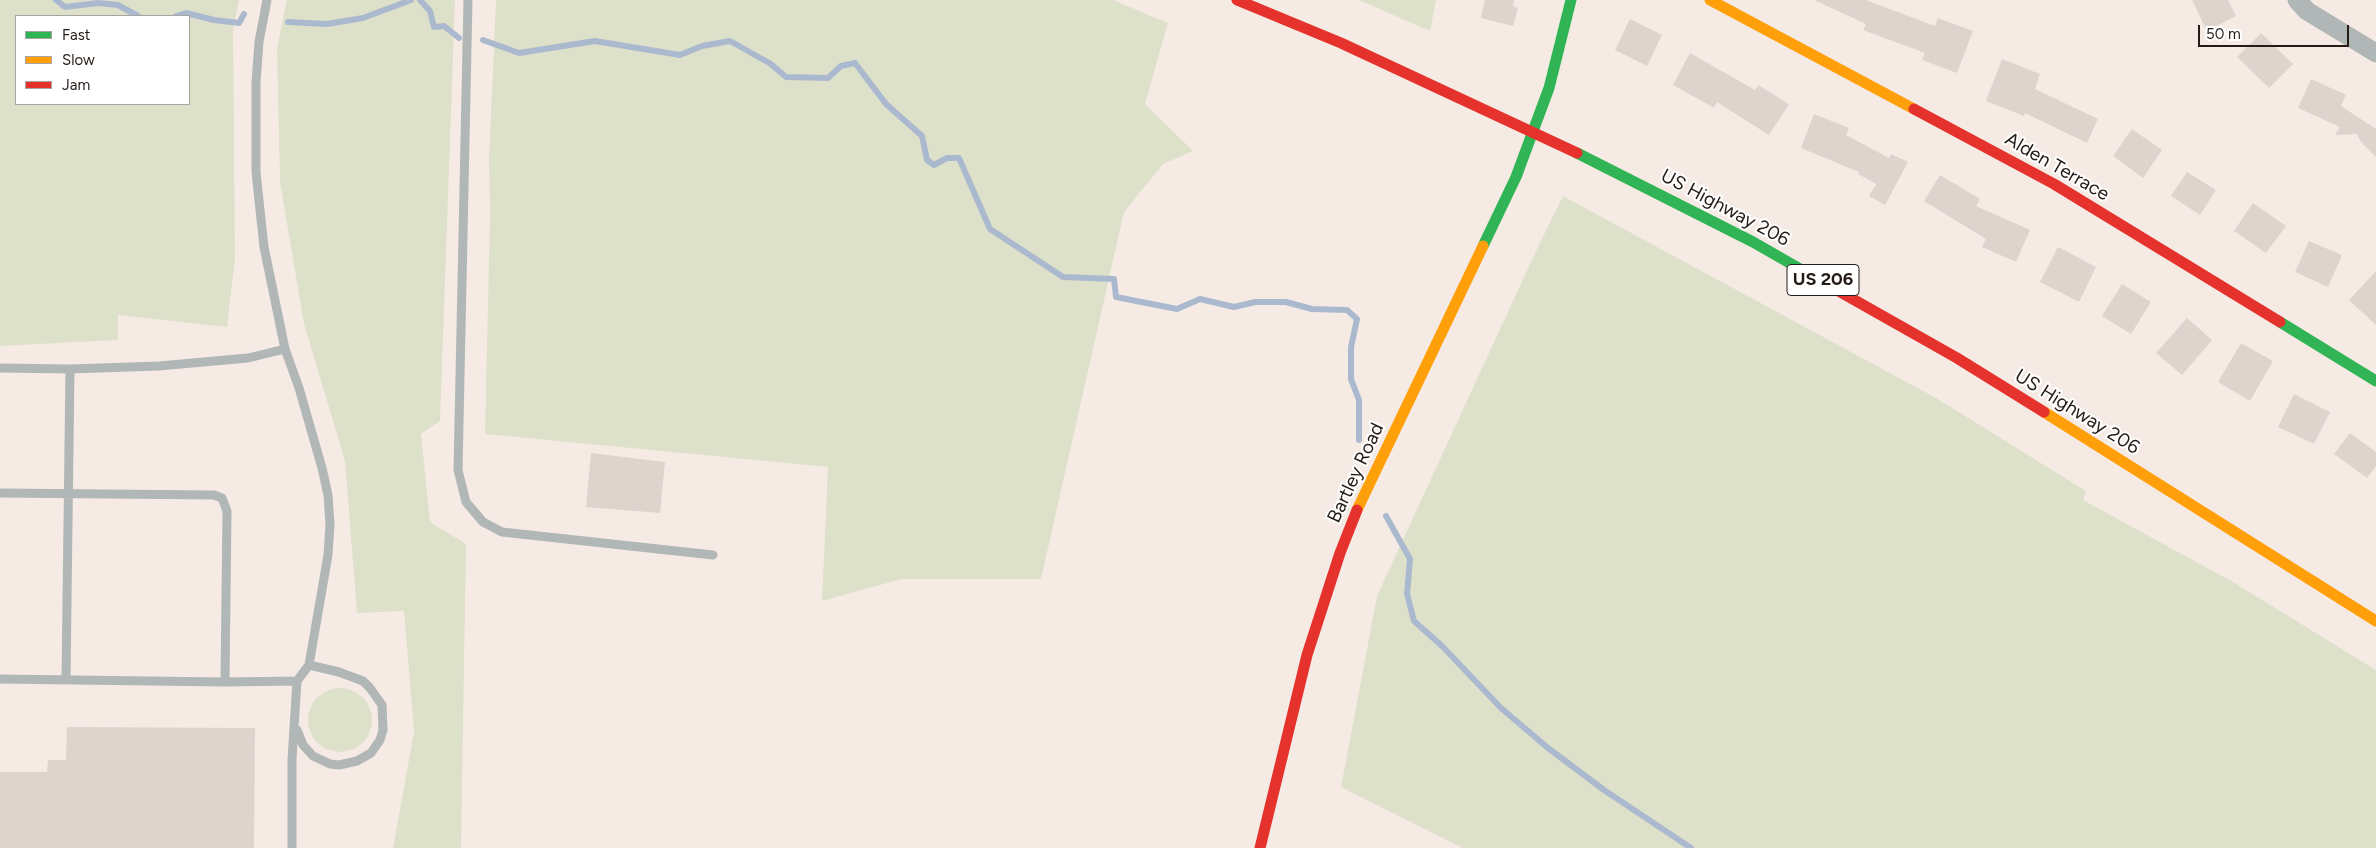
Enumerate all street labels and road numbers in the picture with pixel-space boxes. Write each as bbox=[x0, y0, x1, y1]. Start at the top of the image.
street label: Alden Terrace bbox=[2001, 128, 2113, 206]
street label: US Highway 206 bbox=[1657, 164, 1793, 252]
road number: US 206 bbox=[1787, 264, 1859, 296]
street label: US Highway 206 bbox=[2011, 365, 2143, 459]
street label: Bartley Road bbox=[1323, 419, 1389, 527]

